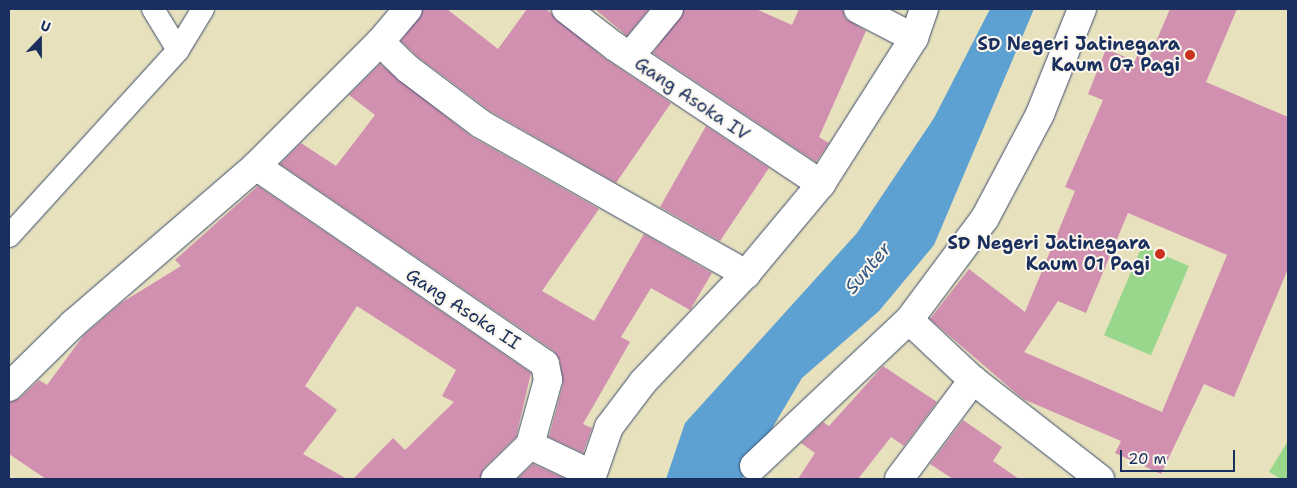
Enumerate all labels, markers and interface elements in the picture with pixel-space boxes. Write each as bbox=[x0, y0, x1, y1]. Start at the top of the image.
north arrow bbox=[15, 15, 65, 65]
text: U bbox=[38, 16, 53, 36]
place label: SD Negeri Jatinegara Kaum 07 Pagi bbox=[977, 34, 1180, 76]
marker: SD Negeri Jatinegara Kaum 07 Pagi bbox=[1184, 49, 1196, 61]
street label: Gang Asoka IV bbox=[630, 53, 754, 145]
place label: SD Negeri Jatinegara Kaum 01 Pagi bbox=[947, 233, 1150, 276]
water label: Sunter bbox=[840, 238, 896, 298]
marker: SD Negeri Jatinegara Kaum 01 Pagi bbox=[1154, 248, 1166, 260]
street label: Gang Asoka II bbox=[402, 264, 524, 354]
scale bar bbox=[1122, 440, 1237, 472]
text: 20 m bbox=[1128, 449, 1167, 469]

